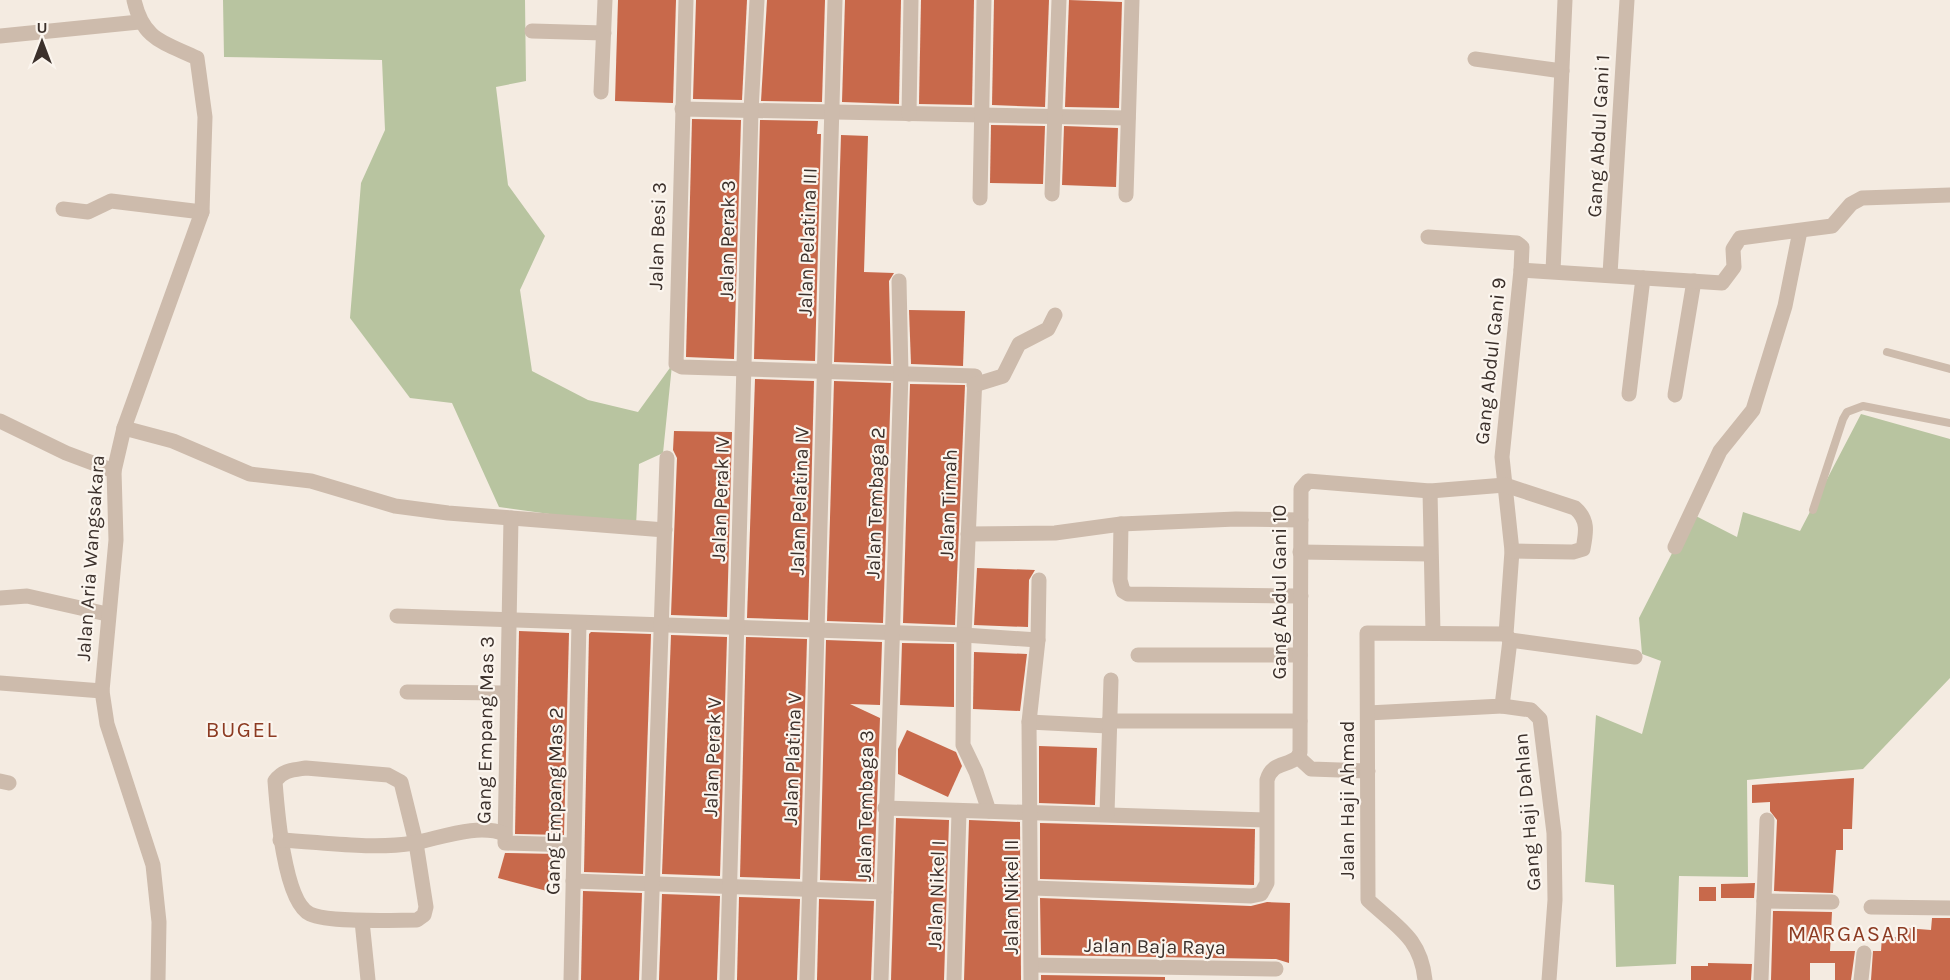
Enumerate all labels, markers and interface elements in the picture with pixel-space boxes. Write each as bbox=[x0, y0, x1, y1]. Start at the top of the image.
north arrow bbox=[12, 12, 72, 72]
text: U bbox=[36, 18, 48, 37]
street label: Gang Abdul Gani 1 bbox=[1583, 54, 1614, 218]
street label: Jalan Pelatina III bbox=[793, 167, 822, 317]
street label: Jalan Perak 3 bbox=[715, 180, 740, 300]
street label: Jalan Besi 3 bbox=[644, 182, 671, 291]
street label: Gang Abdul Gani 9 bbox=[1470, 276, 1511, 446]
street label: Jalan Pelatina IV bbox=[785, 426, 814, 576]
street label: Jalan Tembaga 2 bbox=[861, 427, 890, 579]
street label: Jalan Perak IV bbox=[707, 436, 734, 562]
street label: Jalan Timah bbox=[935, 449, 962, 560]
street label: Jalan Aria Wangsakara bbox=[72, 454, 109, 662]
street label: Gang Abdul Gani 10 bbox=[1268, 505, 1291, 679]
street label: Gang Empang Mas 3 bbox=[472, 636, 499, 824]
street label: Jalan Platina V bbox=[779, 692, 806, 826]
street label: Jalan Perak V bbox=[699, 697, 726, 817]
street label: Gang Empang Mas 2 bbox=[541, 707, 568, 895]
district label: BUGEL bbox=[206, 717, 278, 743]
street label: Jalan Haji Ahmad bbox=[1336, 721, 1359, 880]
street label: Jalan Tembaga 3 bbox=[853, 730, 878, 882]
street label: Gang Haji Dahlan bbox=[1509, 732, 1546, 892]
street label: Jalan Nikel II bbox=[1000, 839, 1023, 955]
street label: Jalan Nikel I bbox=[923, 840, 950, 950]
district label: MARGASARI bbox=[1788, 921, 1918, 947]
street label: Jalan Baja Raya bbox=[1084, 934, 1226, 959]

